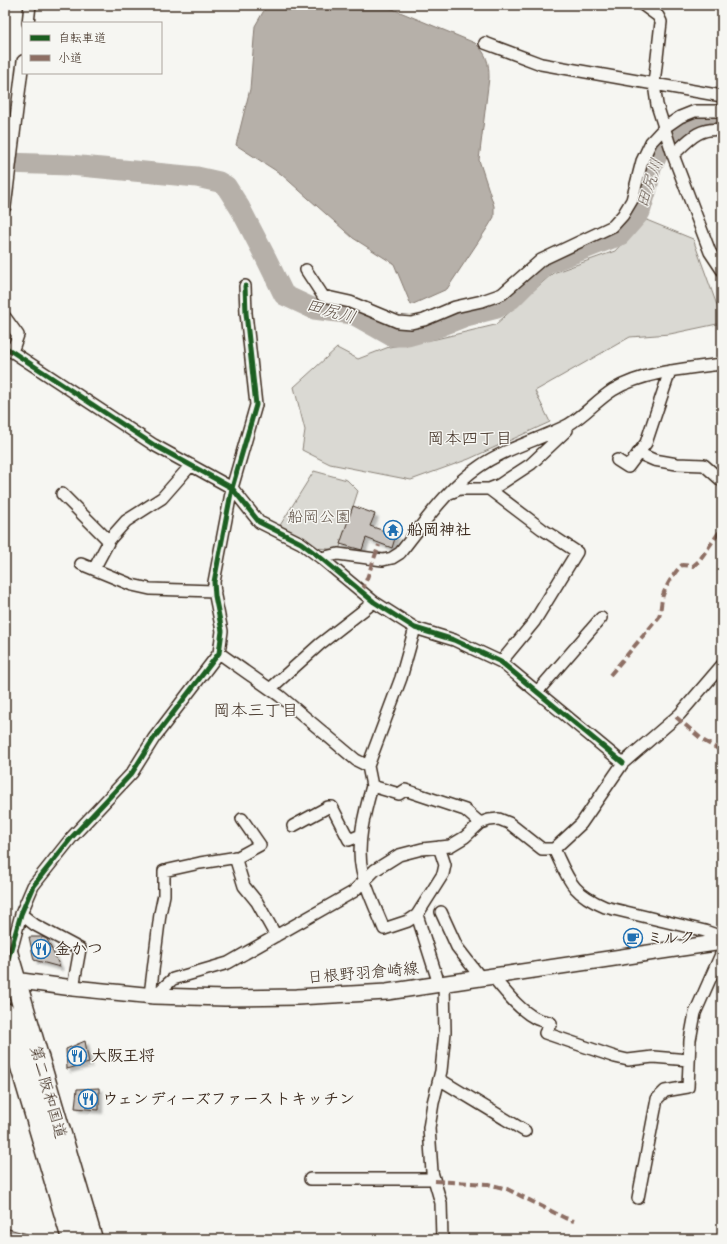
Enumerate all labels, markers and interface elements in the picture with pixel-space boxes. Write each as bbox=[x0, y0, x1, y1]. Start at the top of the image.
legend bbox=[22, 22, 162, 74]
text: 自転車道 bbox=[58, 30, 106, 46]
text: 小道 bbox=[58, 50, 82, 66]
water label: 田尻川 bbox=[631, 155, 667, 211]
water label: 田尻川 bbox=[304, 294, 358, 328]
district label: 岡本四丁目 bbox=[428, 428, 513, 449]
park label: 船岡公園 bbox=[287, 507, 351, 527]
temple icon: 船岡神社 bbox=[382, 519, 404, 541]
place label: 船岡神社 bbox=[407, 520, 471, 540]
district label: 岡本三丁目 bbox=[214, 700, 299, 721]
cafe icon: ミルク bbox=[622, 927, 644, 949]
place label: ミルク bbox=[647, 928, 695, 948]
restaurant icon: 金かつ bbox=[30, 938, 52, 960]
place label: 金かつ bbox=[55, 939, 103, 959]
street label: 日根野羽倉崎線 bbox=[306, 958, 420, 988]
street label: 第二阪和国道 bbox=[25, 1043, 71, 1141]
restaurant icon: 大阪王将 bbox=[66, 1045, 88, 1067]
place label: 大阪王将 bbox=[91, 1046, 155, 1066]
restaurant icon: ウェンディーズファーストキッチン bbox=[77, 1088, 99, 1110]
place label: ウェンディーズファーストキッチン bbox=[102, 1089, 355, 1109]

